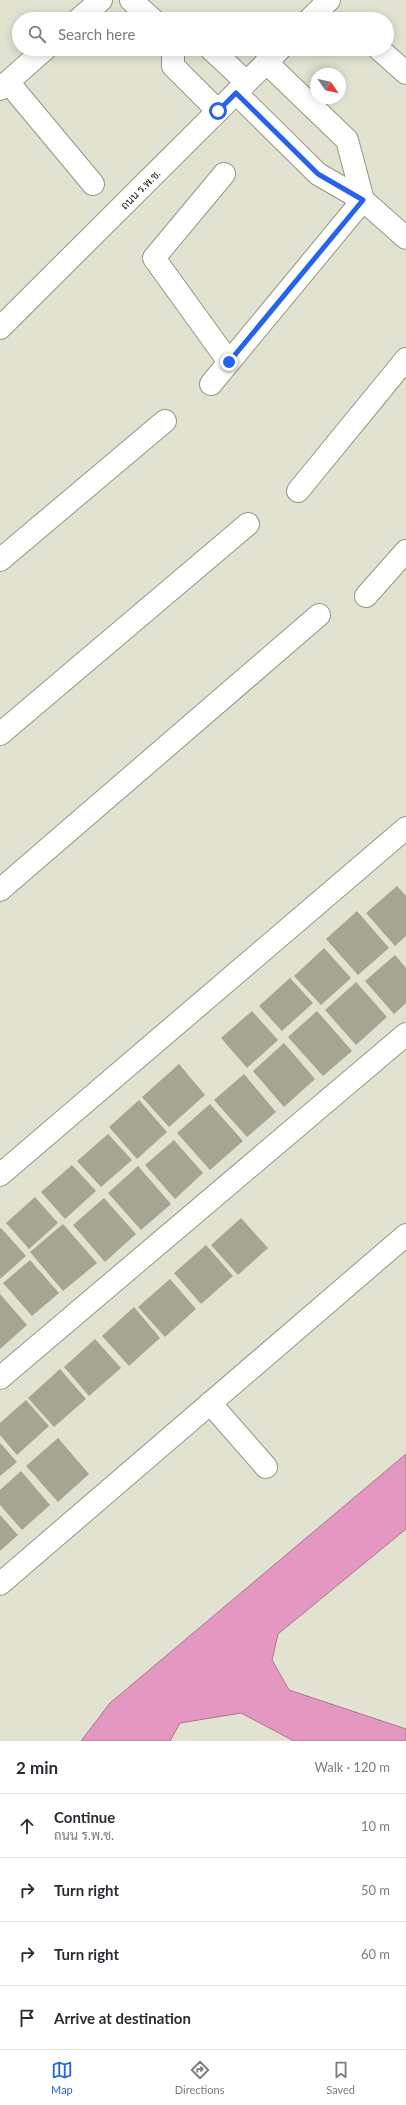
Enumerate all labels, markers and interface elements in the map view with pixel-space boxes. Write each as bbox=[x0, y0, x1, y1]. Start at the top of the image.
search box bbox=[12, 12, 394, 56]
icon: search bbox=[26, 23, 48, 45]
text: Search here bbox=[58, 25, 135, 43]
north arrow bbox=[310, 68, 346, 104]
route start bbox=[209, 102, 227, 120]
street label: ถนน ร.พ.ช. bbox=[117, 166, 163, 212]
route end bbox=[220, 353, 238, 371]
text: 2 min bbox=[16, 1757, 58, 1778]
text: Walk · 120 m bbox=[314, 1759, 390, 1775]
text: Continue bbox=[54, 1808, 115, 1826]
icon: ahead bbox=[16, 1815, 38, 1837]
text: 10 m bbox=[361, 1818, 390, 1834]
text: ถนน ร.พ.ช. bbox=[54, 1827, 114, 1843]
icon: right bbox=[16, 1879, 38, 1901]
text: Turn right bbox=[54, 1881, 119, 1899]
text: 50 m bbox=[361, 1882, 390, 1898]
icon: right bbox=[16, 1943, 38, 1965]
text: Turn right bbox=[54, 1945, 119, 1963]
text: 60 m bbox=[361, 1946, 390, 1962]
icon: arrive bbox=[16, 2007, 38, 2029]
text: Arrive at destination bbox=[54, 2009, 191, 2027]
tab: Map bbox=[51, 2059, 73, 2096]
tab: Directions bbox=[175, 2059, 224, 2096]
tab: Saved bbox=[326, 2059, 355, 2096]

